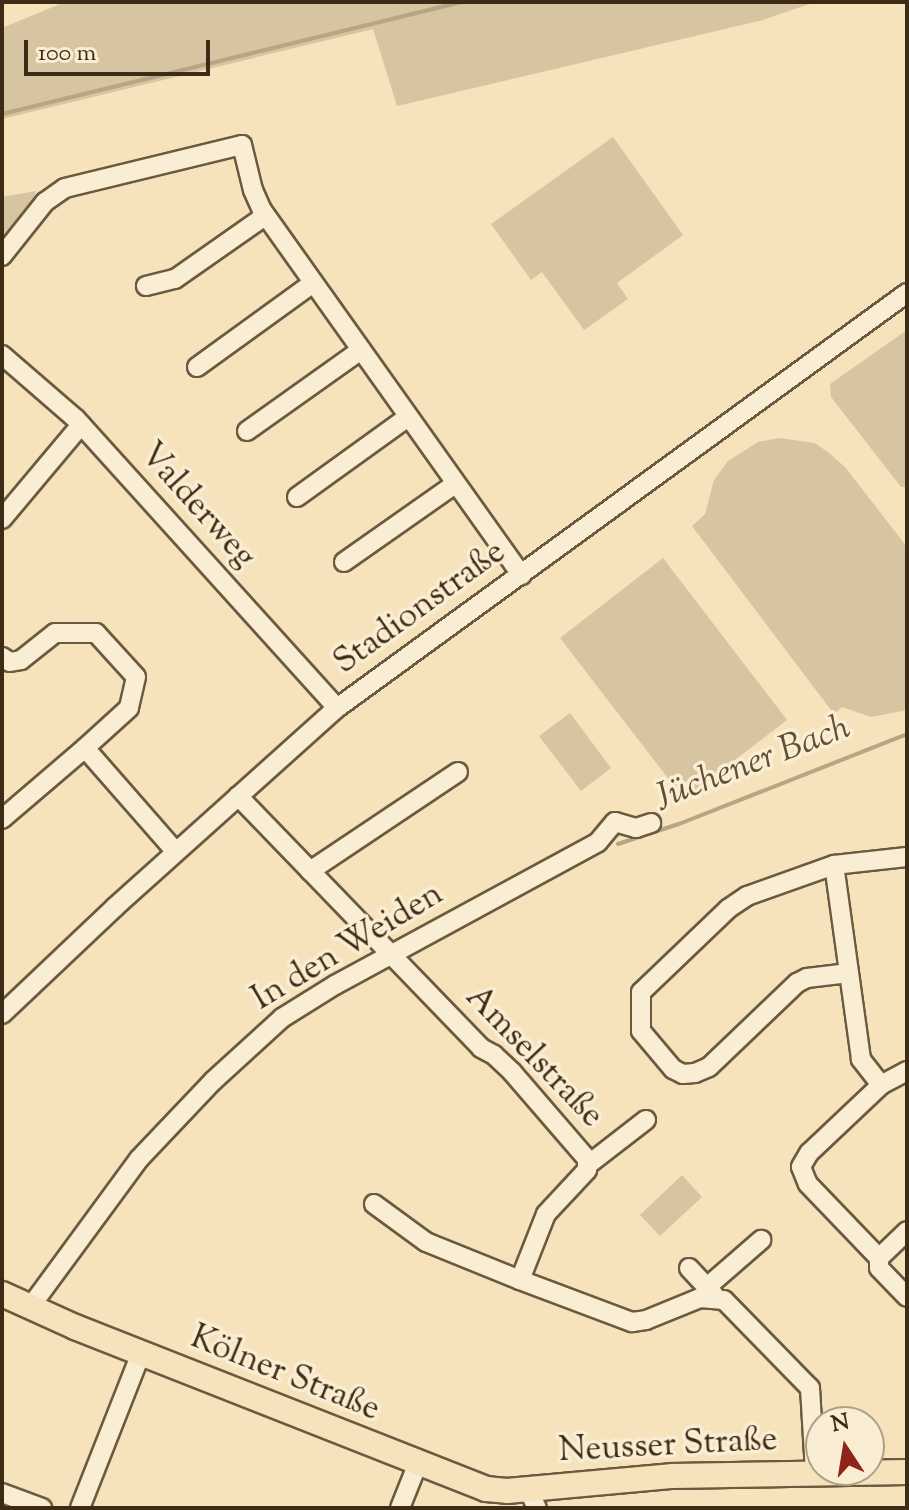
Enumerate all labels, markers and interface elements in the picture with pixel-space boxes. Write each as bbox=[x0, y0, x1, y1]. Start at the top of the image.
scale bar bbox=[28, 24, 214, 74]
text: 100 m bbox=[38, 37, 96, 71]
street label: Valderweg bbox=[130, 435, 264, 577]
street label: Stadionstraße bbox=[326, 532, 514, 684]
water label: Jüchener Bach bbox=[649, 707, 857, 821]
street label: In den Weiden bbox=[245, 874, 451, 1020]
street label: Amselstraße bbox=[456, 978, 612, 1136]
street label: Kölner Straße bbox=[184, 1317, 386, 1431]
north arrow bbox=[805, 1406, 885, 1486]
text: N bbox=[829, 1407, 852, 1442]
street label: Neusser Straße bbox=[558, 1420, 778, 1472]

